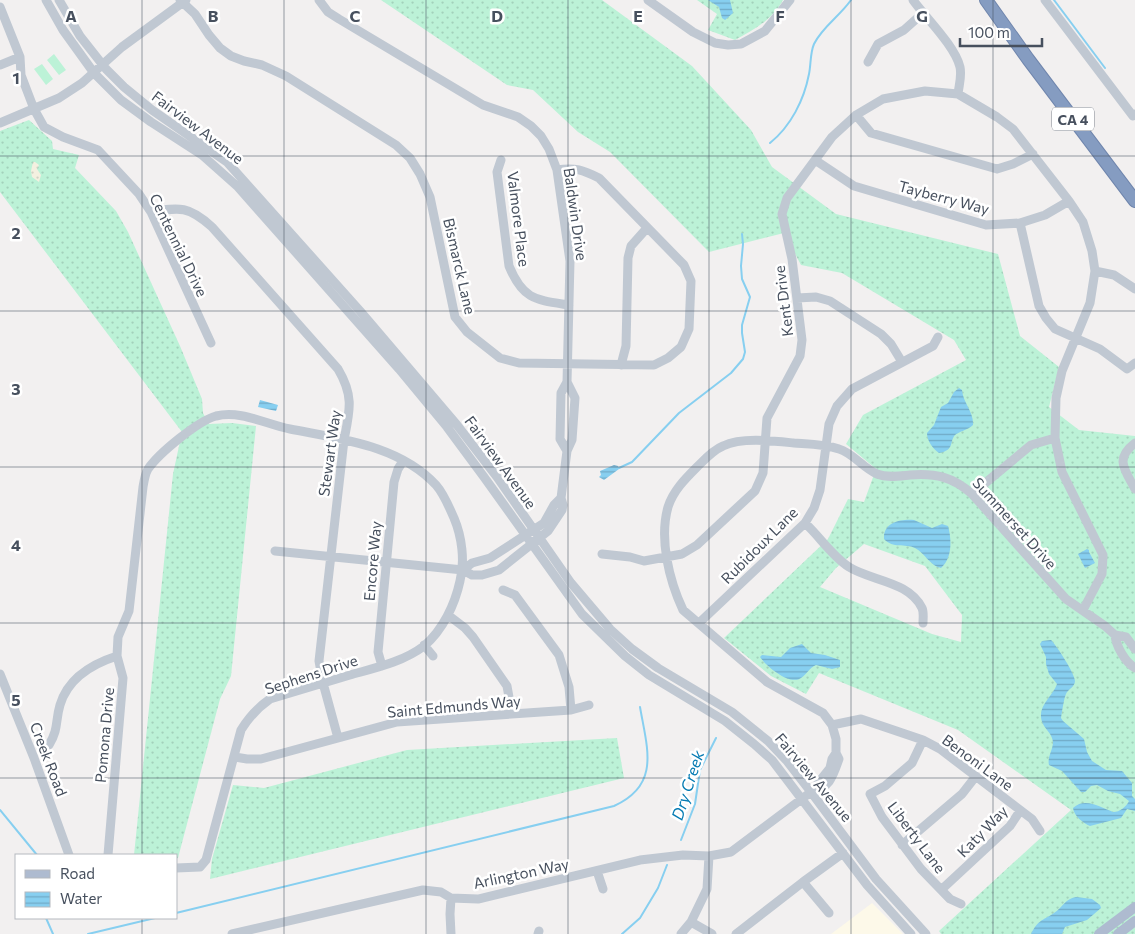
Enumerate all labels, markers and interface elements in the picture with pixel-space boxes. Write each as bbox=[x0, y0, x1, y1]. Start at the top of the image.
text: A bbox=[65, 6, 77, 25]
text: B bbox=[208, 6, 219, 25]
text: C bbox=[350, 6, 361, 25]
text: D bbox=[491, 6, 503, 25]
text: E bbox=[633, 6, 643, 25]
text: F bbox=[775, 6, 785, 25]
text: G bbox=[916, 6, 928, 25]
scale bar bbox=[960, 15, 1042, 47]
text: 100 m bbox=[968, 23, 1010, 41]
text: 1 bbox=[12, 68, 20, 87]
street label: Fairview Avenue bbox=[149, 87, 247, 167]
road number: CA 4 bbox=[1052, 108, 1094, 130]
street label: Baldwin Drive bbox=[561, 166, 591, 262]
street label: Valmore Place bbox=[504, 170, 534, 268]
street label: Tayberry Way bbox=[897, 176, 992, 218]
street label: Centennial Drive bbox=[146, 190, 212, 300]
street label: Bismarck Lane bbox=[440, 216, 480, 316]
text: 2 bbox=[11, 223, 21, 242]
street label: Kent Drive bbox=[770, 264, 796, 337]
text: 3 bbox=[11, 379, 21, 398]
street label: Stewart Way bbox=[314, 408, 344, 497]
street label: Fairview Avenue bbox=[461, 412, 541, 512]
street label: Summerset Drive bbox=[969, 474, 1061, 573]
street label: Rubidoux Lane bbox=[717, 503, 801, 587]
street label: Encore Way bbox=[360, 520, 384, 602]
text: 4 bbox=[11, 535, 21, 554]
street label: Sephens Drive bbox=[262, 650, 360, 697]
street label: Pomona Drive bbox=[91, 686, 117, 783]
text: 5 bbox=[11, 690, 21, 709]
street label: Saint Edmunds Way bbox=[386, 691, 522, 721]
street label: Creek Road bbox=[27, 719, 71, 799]
street label: Fairview Avenue bbox=[772, 729, 856, 825]
street label: Benoni Lane bbox=[939, 730, 1017, 794]
water label: Dry Creek bbox=[667, 747, 707, 822]
street label: Liberty Lane bbox=[884, 798, 950, 876]
street label: Katy Way bbox=[953, 801, 1011, 861]
legend bbox=[15, 854, 178, 919]
street label: Arlington Way bbox=[472, 854, 571, 892]
text: Road bbox=[60, 864, 95, 882]
text: Water bbox=[60, 889, 102, 907]

